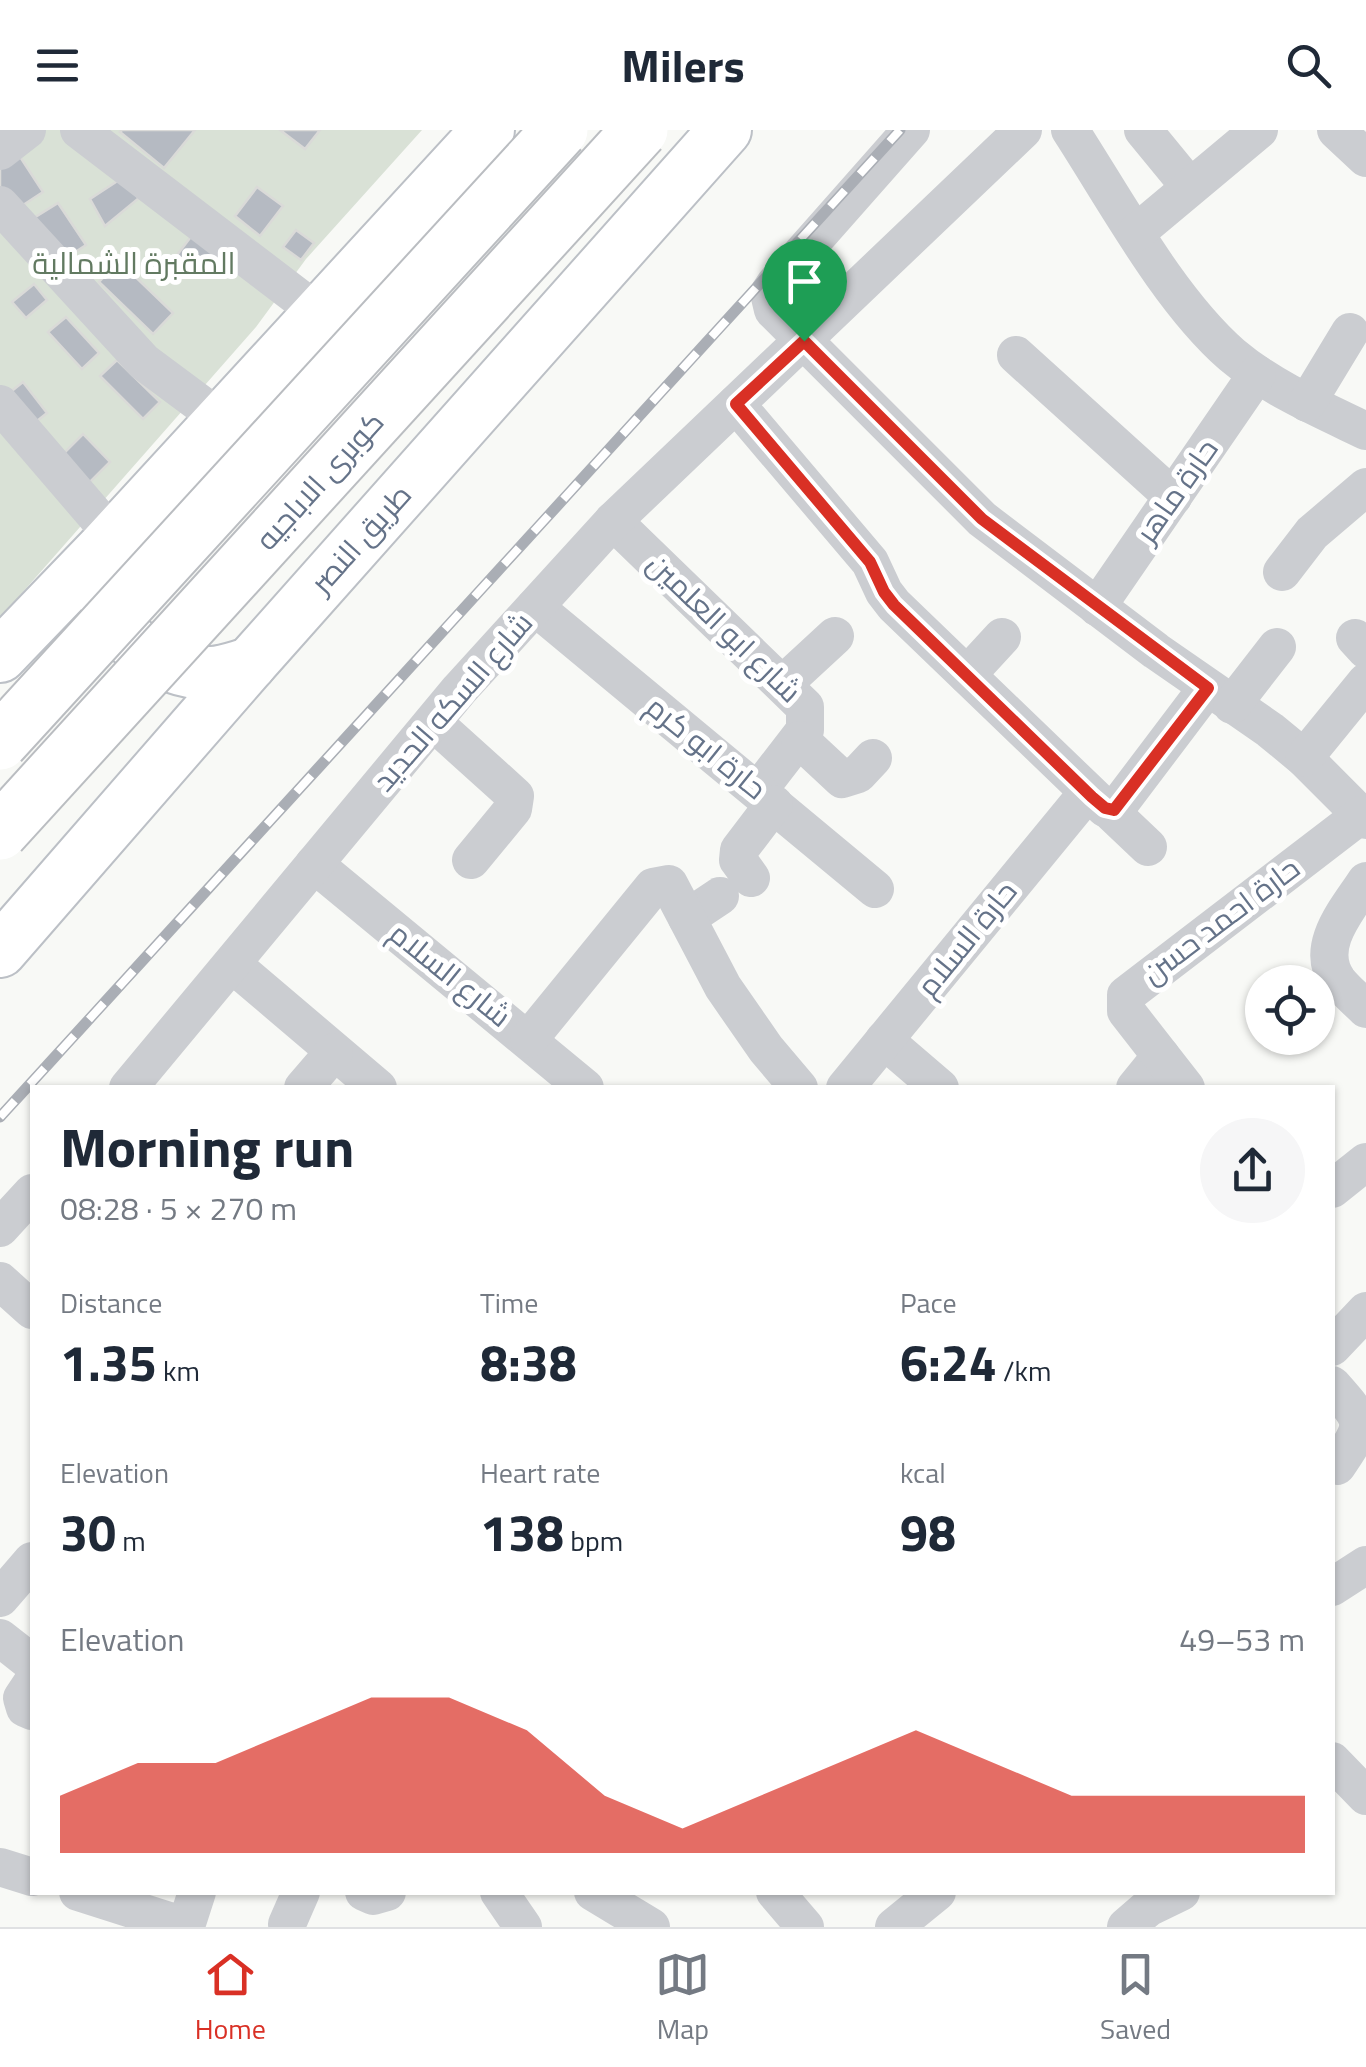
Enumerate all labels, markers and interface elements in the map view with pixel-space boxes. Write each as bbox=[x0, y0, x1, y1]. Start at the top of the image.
text: Milers bbox=[621, 31, 745, 99]
icon: menu bbox=[30, 38, 85, 93]
icon: search bbox=[1281, 38, 1336, 93]
pin bbox=[762, 239, 847, 342]
park label: المقبرة الشمالية bbox=[32, 240, 236, 286]
icon: arrive bbox=[777, 254, 832, 309]
street label: كوبرى الاباجيه bbox=[244, 400, 394, 560]
street label: حارة ماهر bbox=[1122, 429, 1229, 554]
street label: طريق النصر bbox=[297, 473, 422, 605]
street label: شارع ابو العلمين bbox=[637, 541, 812, 713]
street label: شارع السكه الحديد bbox=[361, 601, 543, 801]
street label: حارة ابو كرم bbox=[636, 684, 777, 810]
street label: حارة احمد حسن bbox=[1131, 845, 1309, 995]
street label: حارة السلام bbox=[905, 870, 1028, 1007]
street label: شارع السلام bbox=[380, 910, 522, 1038]
map controls bbox=[1245, 965, 1335, 1055]
button: locate bbox=[1245, 965, 1335, 1055]
text: Morning run bbox=[60, 1105, 354, 1188]
button: share bbox=[1200, 1118, 1305, 1223]
text: 08:28 · 5 × 270 m bbox=[60, 1184, 297, 1232]
text: Distance bbox=[60, 1281, 162, 1324]
text: Time bbox=[480, 1281, 538, 1324]
text: Pace bbox=[900, 1281, 957, 1324]
text: 1.35 bbox=[60, 1324, 157, 1400]
text: 8:38 bbox=[480, 1324, 577, 1400]
text: 6:24 bbox=[900, 1324, 997, 1400]
text: km bbox=[157, 1349, 200, 1392]
text: /km bbox=[997, 1349, 1051, 1392]
text: Elevation bbox=[60, 1451, 169, 1494]
text: Heart rate bbox=[480, 1451, 600, 1494]
text: kcal bbox=[900, 1451, 946, 1494]
text: 30 bbox=[60, 1494, 116, 1570]
text: 138 bbox=[480, 1494, 564, 1570]
text: 98 bbox=[900, 1494, 956, 1570]
text: m bbox=[116, 1519, 146, 1562]
text: bpm bbox=[564, 1519, 623, 1562]
text: Elevation bbox=[60, 1615, 184, 1663]
text: 49–53 m bbox=[1179, 1615, 1305, 1663]
tab: Home bbox=[195, 1947, 266, 2050]
tab: Map bbox=[655, 1947, 710, 2050]
tab: Saved bbox=[1100, 1947, 1171, 2050]

